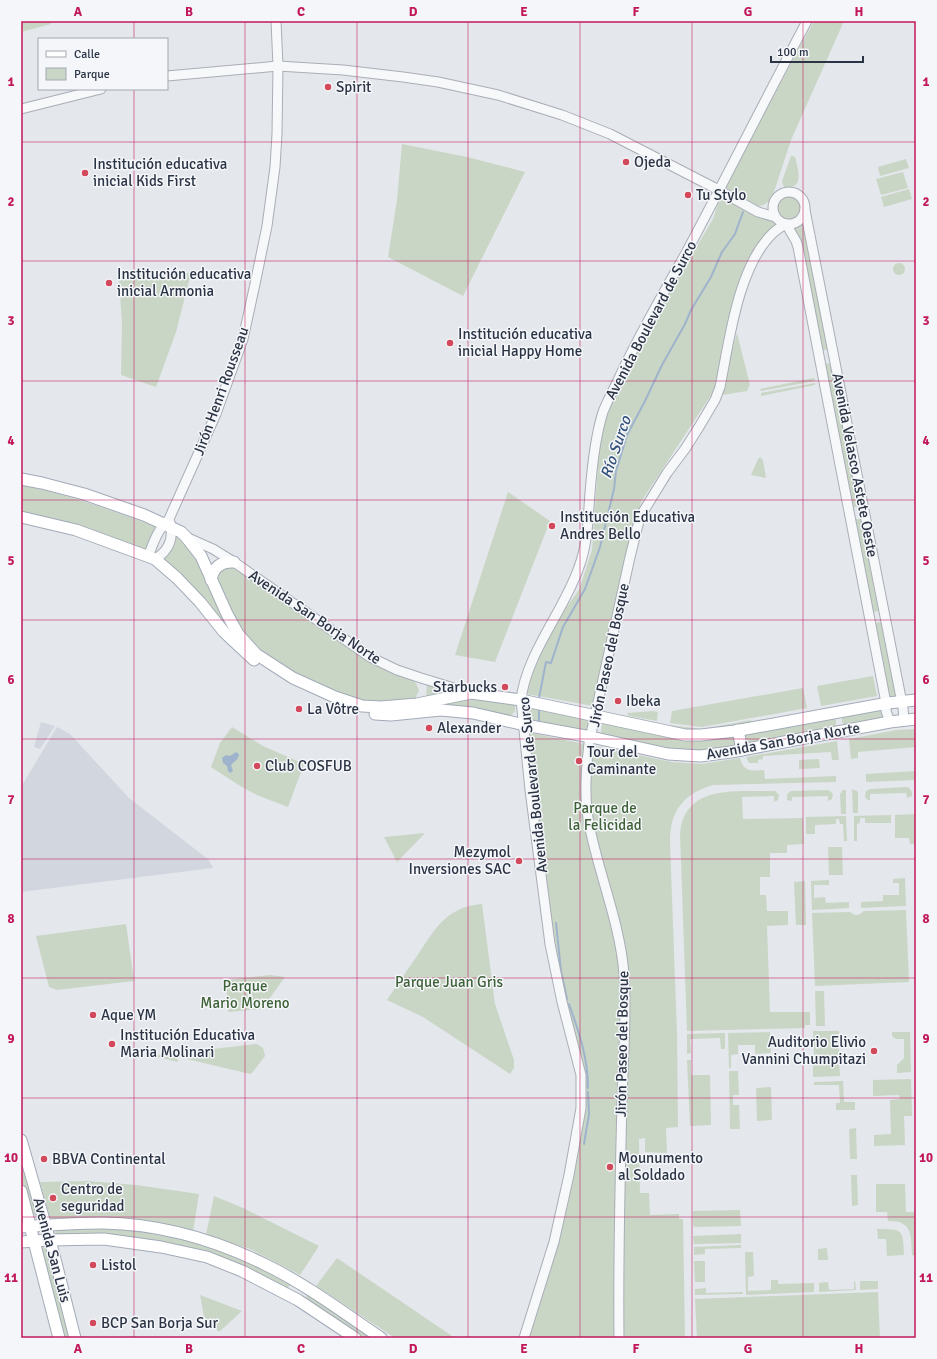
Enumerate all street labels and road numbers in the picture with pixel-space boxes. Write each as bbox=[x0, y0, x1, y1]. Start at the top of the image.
street label: Avenida Boulevard de Surco bbox=[601, 237, 701, 402]
street label: Jirón Henri Rousseau bbox=[189, 324, 253, 458]
street label: Avenida Velasco Astete Oeste bbox=[828, 371, 882, 559]
street label: Avenida San Borja Norte bbox=[245, 566, 385, 668]
street label: Jirón Paseo del Bosque bbox=[585, 581, 633, 729]
street label: Avenida Boulevard de Surco bbox=[515, 696, 551, 874]
street label: Avenida San Borja Norte bbox=[705, 719, 861, 763]
street label: Jirón Paseo del Bosque bbox=[612, 971, 632, 1117]
street label: Avenida San Luis bbox=[29, 1196, 75, 1305]

